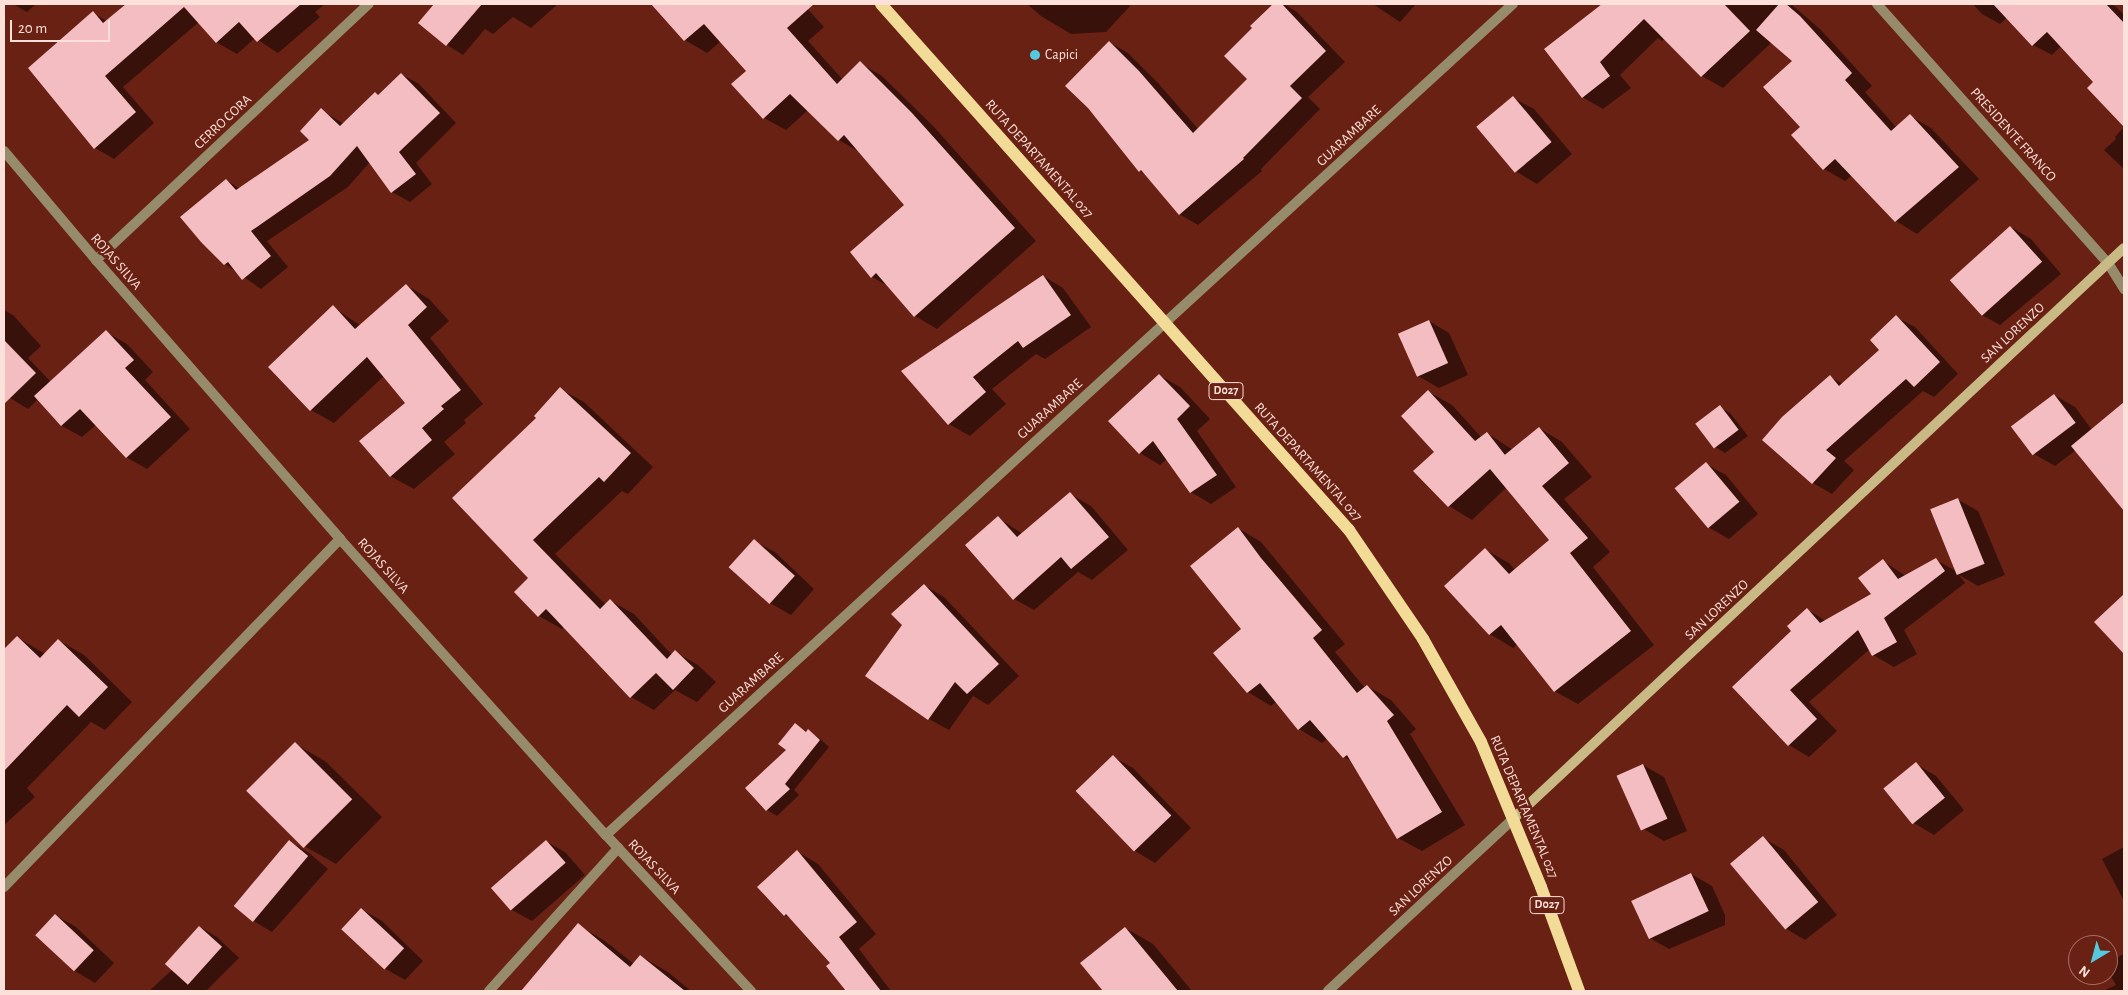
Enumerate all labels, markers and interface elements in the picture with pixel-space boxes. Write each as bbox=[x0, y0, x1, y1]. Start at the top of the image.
scale bar bbox=[12, 10, 112, 42]
text: 20 m bbox=[18, 21, 47, 36]
place label: Capici bbox=[1045, 47, 1078, 63]
marker: Capici bbox=[1029, 49, 1041, 61]
street label: PRESIDENTE FRANCO bbox=[1966, 85, 2060, 185]
street label: CERRO CORA bbox=[191, 91, 255, 153]
street label: RUTA DEPARTAMENTAL 027 bbox=[981, 96, 1097, 222]
street label: GUARAMBARE bbox=[1313, 102, 1385, 170]
street label: ROJAS SILVA bbox=[87, 230, 145, 294]
street label: SAN LORENZO bbox=[1978, 299, 2048, 367]
street label: GUARAMBARE bbox=[1014, 375, 1086, 443]
road number: D027 bbox=[1208, 382, 1244, 401]
street label: RUTA DEPARTAMENTAL 027 bbox=[1250, 399, 1366, 525]
street label: ROJAS SILVA bbox=[354, 535, 412, 597]
street label: SAN LORENZO bbox=[1682, 576, 1752, 644]
street label: GUARAMBARE bbox=[715, 649, 787, 717]
street label: RUTA DEPARTAMENTAL 027 bbox=[1486, 733, 1562, 881]
street label: ROJAS SILVA bbox=[624, 836, 684, 898]
street label: SAN LORENZO bbox=[1386, 852, 1456, 920]
road number: D027 bbox=[1530, 896, 1564, 914]
north arrow bbox=[2068, 935, 2118, 985]
text: N bbox=[2076, 963, 2093, 980]

